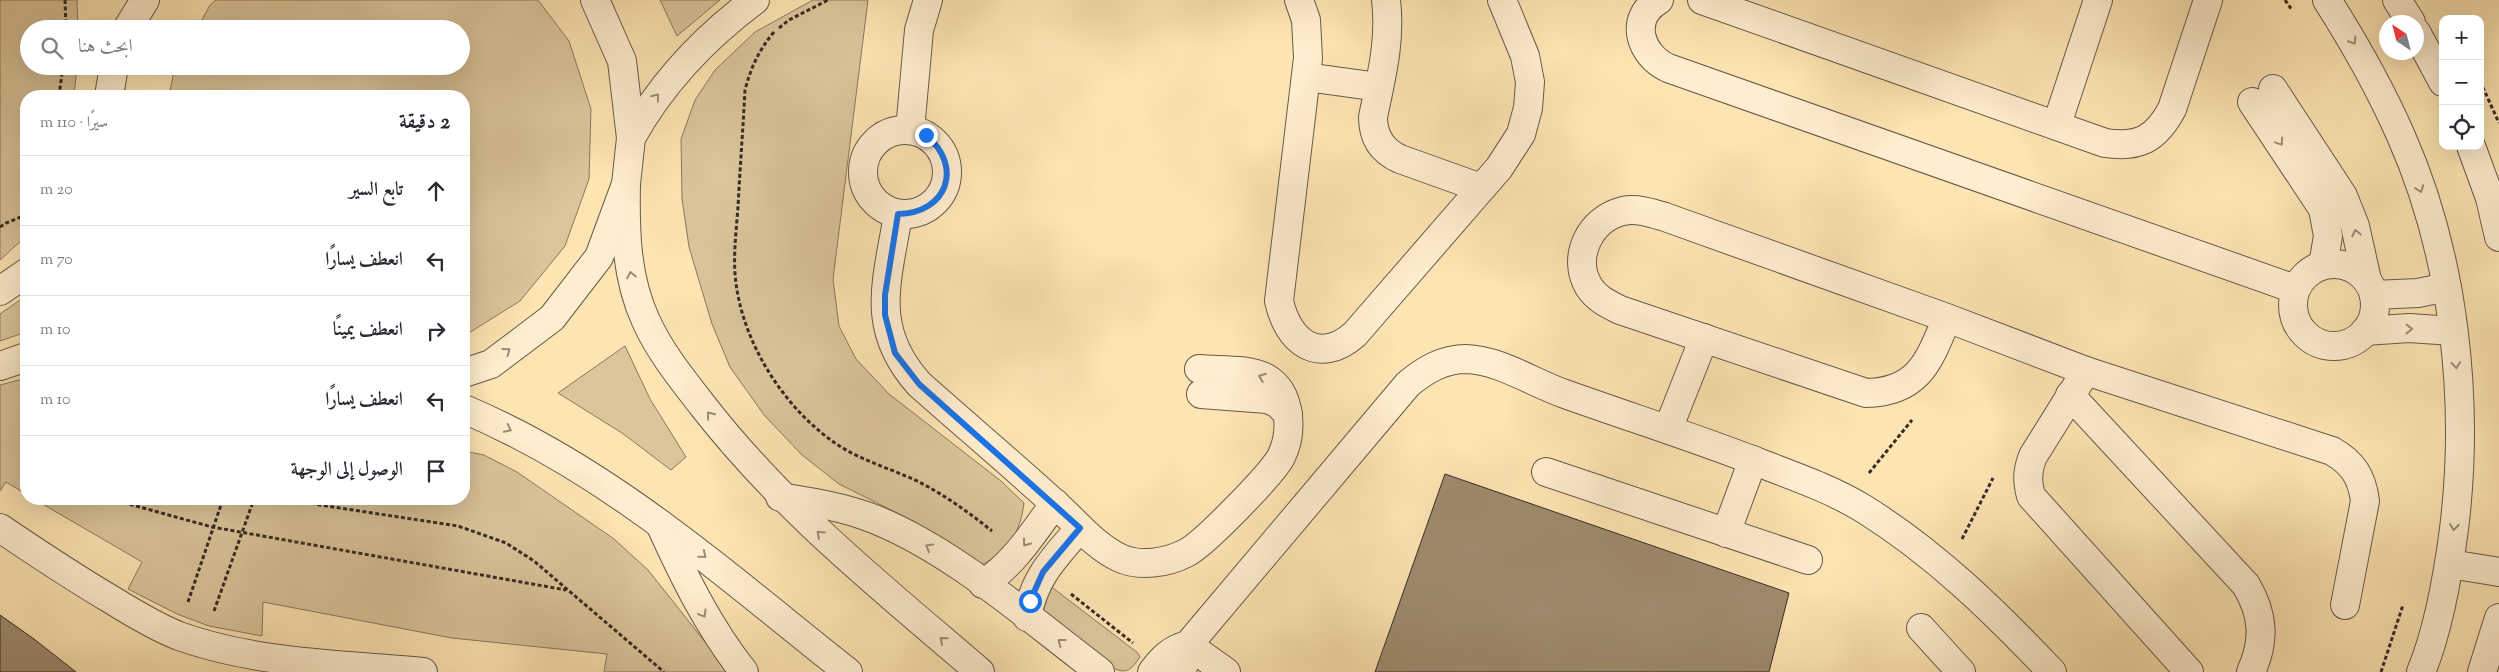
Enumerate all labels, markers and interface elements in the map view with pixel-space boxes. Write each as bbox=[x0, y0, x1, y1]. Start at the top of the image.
north arrow bbox=[2379, 15, 2424, 60]
map controls bbox=[2439, 15, 2484, 150]
button: + bbox=[2439, 15, 2484, 60]
search box bbox=[20, 20, 470, 75]
icon: search bbox=[38, 34, 66, 62]
text: ابحث هنا bbox=[78, 34, 133, 61]
one-way arrow bbox=[2347, 36, 2356, 45]
button: − bbox=[2439, 60, 2484, 105]
one-way arrow bbox=[650, 93, 659, 103]
button: locate bbox=[2439, 105, 2484, 150]
text: 2 دقيقة bbox=[399, 108, 450, 138]
text: سيرًا · 110 m bbox=[40, 112, 108, 135]
route end bbox=[915, 124, 938, 147]
one-way arrow bbox=[2274, 136, 2283, 146]
text: تابع السير bbox=[349, 177, 403, 204]
icon: ahead bbox=[422, 177, 450, 205]
text: 20 m bbox=[40, 179, 73, 202]
one-way arrow bbox=[2414, 184, 2424, 193]
one-way arrow bbox=[2351, 228, 2361, 237]
text: انعطف يسارًا bbox=[325, 247, 403, 274]
icon: left bbox=[422, 247, 450, 275]
text: 70 m bbox=[40, 249, 73, 272]
one-way arrow bbox=[627, 270, 637, 279]
text: انعطف يمينًا bbox=[333, 317, 403, 344]
icon: right bbox=[422, 317, 450, 345]
text: 10 m bbox=[40, 319, 70, 342]
one-way arrow bbox=[2405, 323, 2413, 334]
one-way arrow bbox=[501, 349, 510, 357]
one-way arrow bbox=[2450, 361, 2461, 369]
one-way arrow bbox=[1258, 373, 1267, 383]
text: انعطف يسارًا bbox=[325, 387, 403, 414]
icon: left bbox=[422, 387, 450, 415]
text: 10 m bbox=[40, 389, 70, 412]
one-way arrow bbox=[707, 412, 715, 421]
one-way arrow bbox=[503, 423, 512, 433]
text: الوصول إلى الوجهة bbox=[291, 457, 403, 484]
icon: arrive bbox=[422, 457, 450, 485]
one-way arrow bbox=[2449, 523, 2460, 531]
one-way arrow bbox=[817, 531, 826, 540]
one-way arrow bbox=[1023, 537, 1032, 547]
one-way arrow bbox=[926, 544, 935, 554]
one-way arrow bbox=[697, 549, 706, 557]
route start bbox=[1019, 590, 1042, 613]
one-way arrow bbox=[697, 608, 707, 617]
one-way arrow bbox=[939, 637, 948, 646]
one-way arrow bbox=[1058, 640, 1067, 648]

